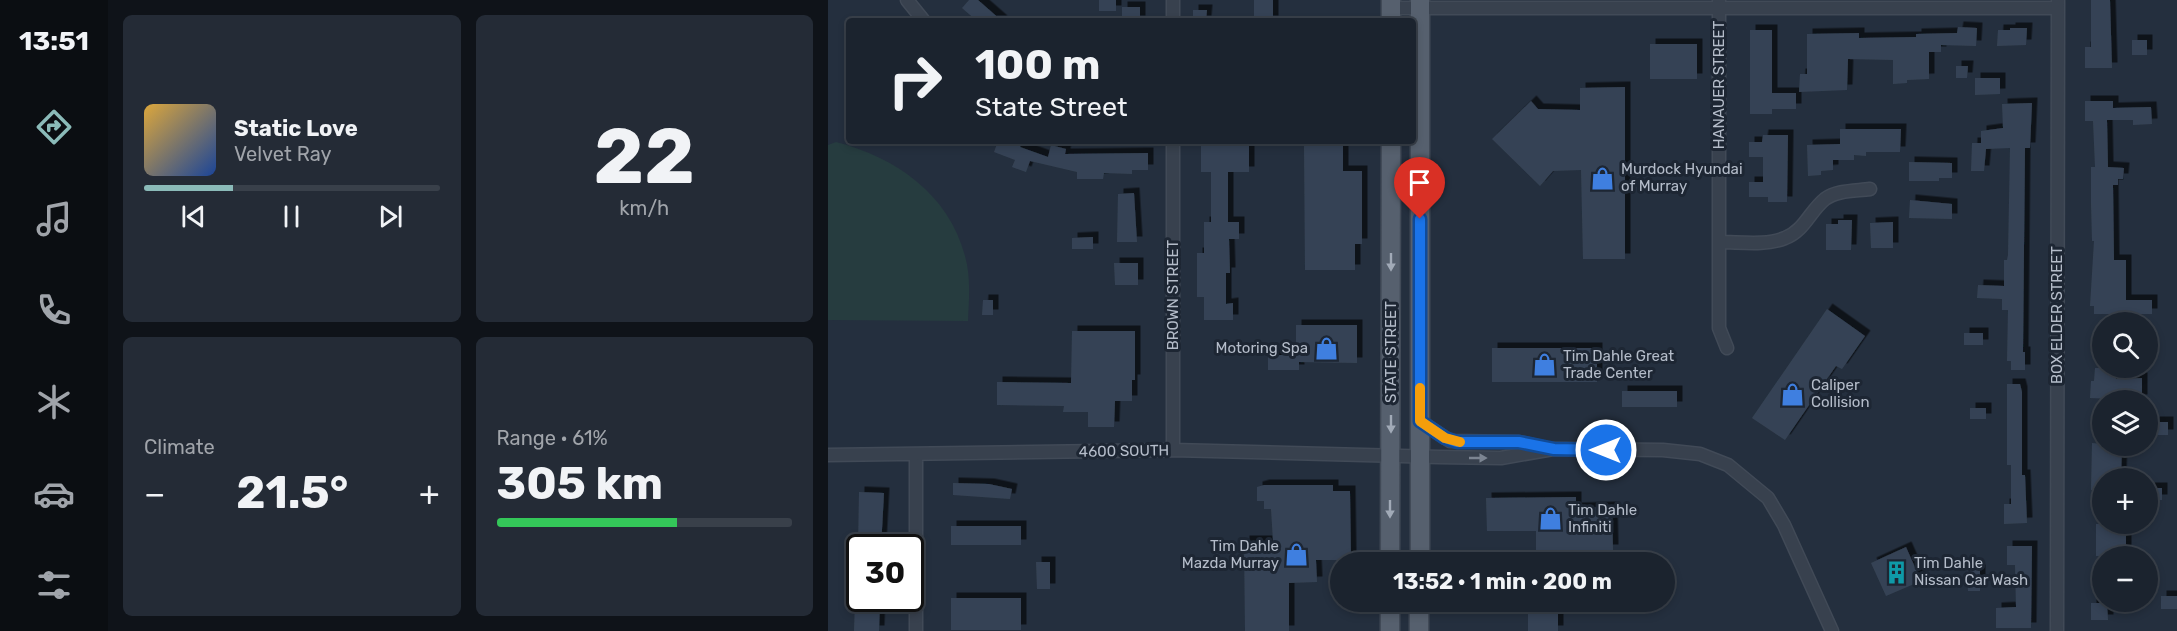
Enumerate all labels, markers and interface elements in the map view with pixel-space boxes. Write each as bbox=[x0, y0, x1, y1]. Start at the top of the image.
street label: HANAUER STREET bbox=[1710, 20, 1728, 149]
text: 13:51 bbox=[19, 25, 89, 57]
text: 100 m bbox=[975, 40, 1100, 90]
icon: right bbox=[876, 42, 954, 120]
text: State Street bbox=[975, 91, 1127, 123]
icon: directions bbox=[33, 106, 75, 148]
text: 22 bbox=[594, 110, 695, 203]
text: Static Love bbox=[234, 115, 358, 142]
text: Velvet Ray bbox=[234, 142, 332, 166]
pin bbox=[1394, 157, 1445, 219]
place label: Murdock Hyundai of Murray bbox=[1621, 160, 1743, 195]
shop icon: Murdock Hyundai of Murray bbox=[1590, 165, 1616, 191]
icon: arrive bbox=[1403, 166, 1436, 199]
text: km/h bbox=[619, 196, 669, 220]
icon: music bbox=[33, 198, 75, 240]
icon: previous bbox=[177, 200, 210, 233]
icon: pause bbox=[275, 200, 308, 233]
icon: next bbox=[374, 200, 407, 233]
street label: BROWN STREET bbox=[1164, 239, 1182, 350]
street label: BOX ELDER STREET bbox=[2048, 246, 2066, 384]
one-way arrow bbox=[1386, 253, 1396, 272]
icon: phone bbox=[33, 289, 75, 331]
street label: STATE STREET bbox=[1382, 301, 1400, 403]
map controls bbox=[2092, 312, 2158, 612]
button: search bbox=[2092, 312, 2158, 378]
shop icon: Motoring Spa bbox=[1313, 335, 1339, 361]
place label: Motoring Spa bbox=[1215, 339, 1308, 357]
place label: Tim Dahle Great Trade Center bbox=[1563, 347, 1674, 382]
shop icon: Tim Dahle Great Trade Center bbox=[1532, 352, 1558, 378]
place label: Caliper Collision bbox=[1811, 376, 1870, 411]
icon: climate bbox=[33, 381, 75, 423]
shop icon: Caliper Collision bbox=[1780, 381, 1806, 407]
button: layers bbox=[2092, 390, 2158, 456]
one-way arrow bbox=[1386, 414, 1396, 433]
position arrow bbox=[1574, 418, 1638, 482]
text: Range · 61% bbox=[497, 426, 608, 450]
text: Climate bbox=[144, 435, 215, 459]
street label: 4600 SOUTH bbox=[1079, 441, 1169, 461]
one-way arrow bbox=[1469, 453, 1488, 463]
text: 305 km bbox=[497, 457, 663, 510]
text: 21.5° bbox=[236, 466, 348, 519]
button: + bbox=[2092, 468, 2158, 534]
icon: car bbox=[33, 473, 75, 515]
text: − bbox=[144, 474, 165, 513]
text: + bbox=[419, 474, 439, 513]
one-way arrow bbox=[1385, 499, 1395, 518]
place label: Tim Dahle Infiniti bbox=[1568, 501, 1637, 536]
shop icon: Tim Dahle Infiniti bbox=[1537, 506, 1563, 532]
speed limit sign: 30 bbox=[846, 534, 924, 612]
place label: Tim Dahle Mazda Murray bbox=[1182, 537, 1279, 572]
shop icon: Tim Dahle Mazda Murray bbox=[1284, 542, 1310, 568]
button: − bbox=[2092, 546, 2158, 612]
place label: Tim Dahle Nissan Car Wash bbox=[1914, 554, 2028, 589]
building icon: Tim Dahle Nissan Car Wash bbox=[1883, 559, 1909, 585]
icon: filters bbox=[33, 564, 75, 606]
text: 13:52 · 1 min · 200 m bbox=[1393, 568, 1612, 595]

